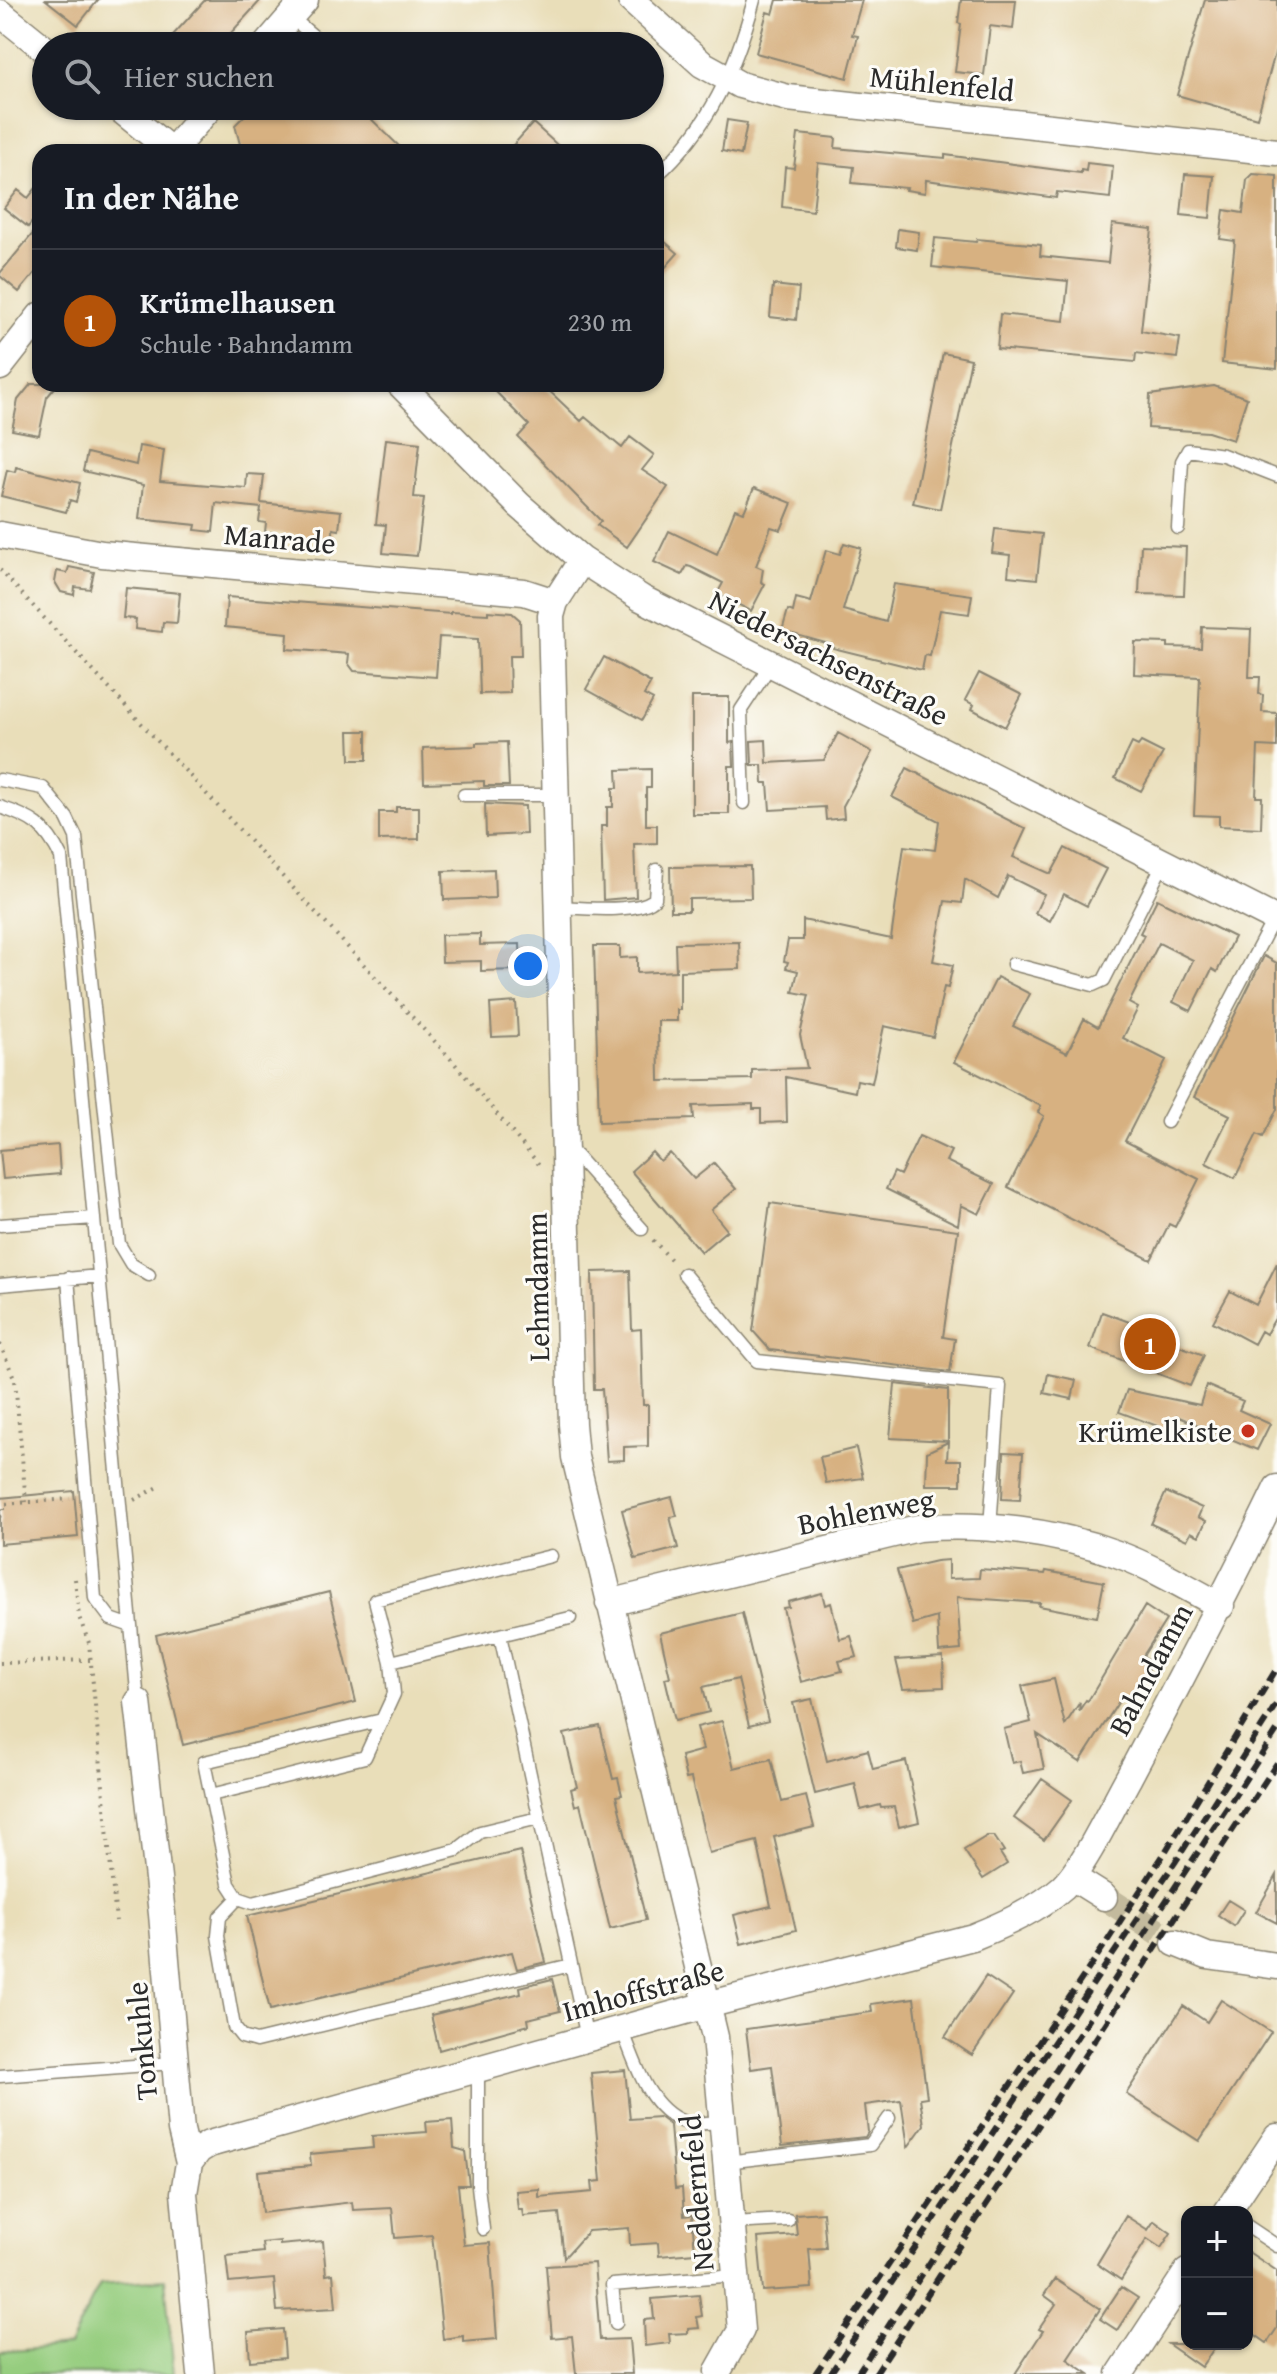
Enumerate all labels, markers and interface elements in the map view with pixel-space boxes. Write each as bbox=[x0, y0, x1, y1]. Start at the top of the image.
search box bbox=[32, 32, 664, 120]
icon: search bbox=[60, 54, 104, 98]
text: Hier suchen bbox=[124, 54, 274, 98]
street label: Mühlenfeld bbox=[868, 54, 1016, 112]
text: In der Nähe bbox=[64, 172, 239, 221]
text: Krümelhausen bbox=[140, 280, 335, 324]
text: 1 bbox=[83, 302, 97, 341]
text: 230 m bbox=[567, 302, 632, 341]
text: Schule · Bahndamm bbox=[140, 324, 353, 363]
street label: Manrade bbox=[222, 511, 338, 565]
street label: Niedersachsenstraße bbox=[702, 578, 956, 736]
your location bbox=[508, 946, 548, 986]
street label: Lehmdamm bbox=[514, 1212, 560, 1362]
pin: 1 bbox=[1124, 1314, 1176, 1374]
place label: Krümelkiste bbox=[1078, 1409, 1232, 1453]
marker: Krümelkiste bbox=[1239, 1422, 1257, 1440]
street label: Bohlenweg bbox=[794, 1476, 938, 1546]
street label: Bahndamm bbox=[1097, 1595, 1203, 1743]
street label: Imhoffstraße bbox=[557, 1947, 729, 2033]
street label: Tonkuhle bbox=[114, 1980, 168, 2102]
street label: Neddernfeld bbox=[667, 2113, 725, 2273]
map controls bbox=[1181, 2206, 1253, 2350]
button: + bbox=[1181, 2206, 1253, 2278]
button: − bbox=[1181, 2278, 1253, 2350]

